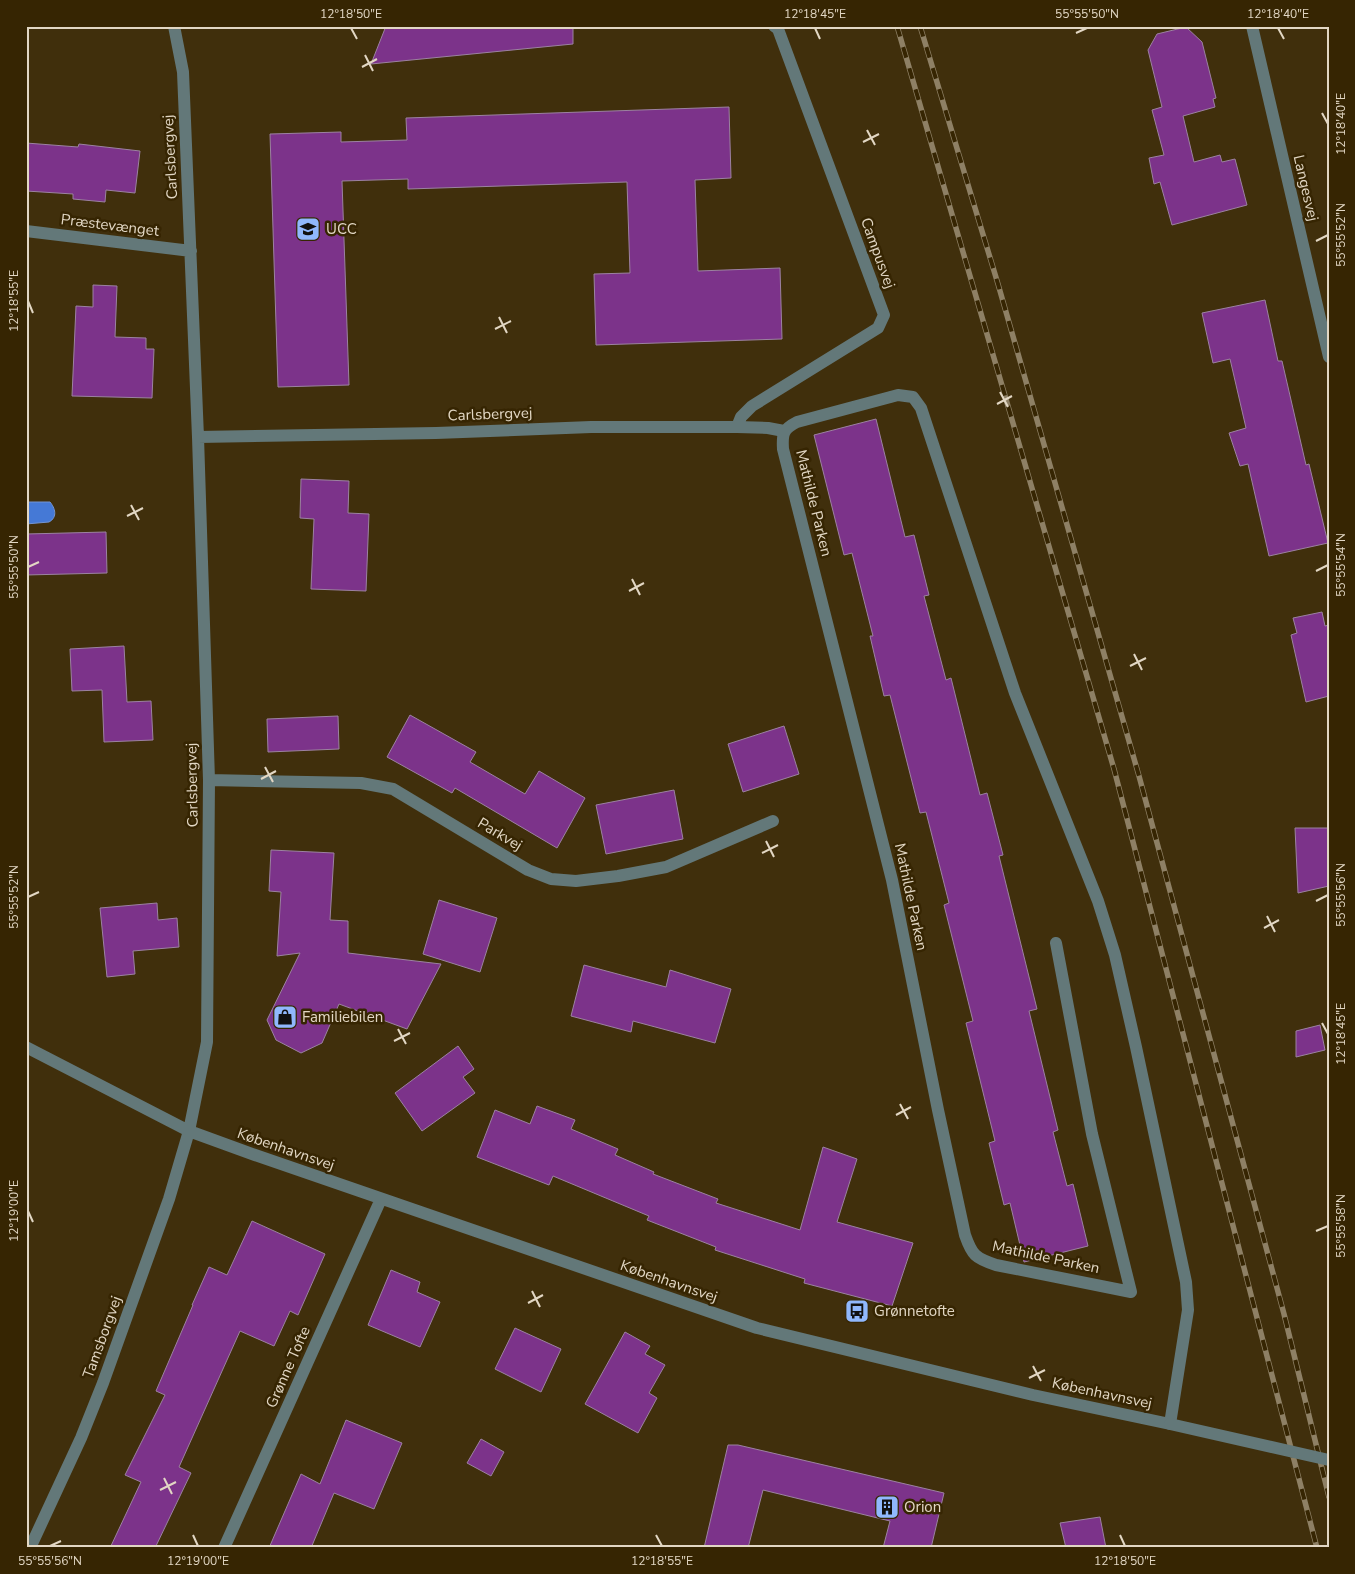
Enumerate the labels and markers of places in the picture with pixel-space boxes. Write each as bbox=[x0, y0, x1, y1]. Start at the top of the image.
school or university icon: UCC bbox=[295, 216, 321, 242]
place label: UCC bbox=[326, 219, 357, 239]
shop icon: Familiebilen bbox=[272, 1004, 298, 1030]
place label: Familiebilen bbox=[302, 1007, 383, 1027]
bus stop icon: Grønnetofte bbox=[844, 1298, 870, 1324]
place label: Grønnetofte bbox=[874, 1301, 955, 1321]
building icon: Orion bbox=[874, 1494, 900, 1520]
place label: Orion bbox=[904, 1497, 941, 1517]

